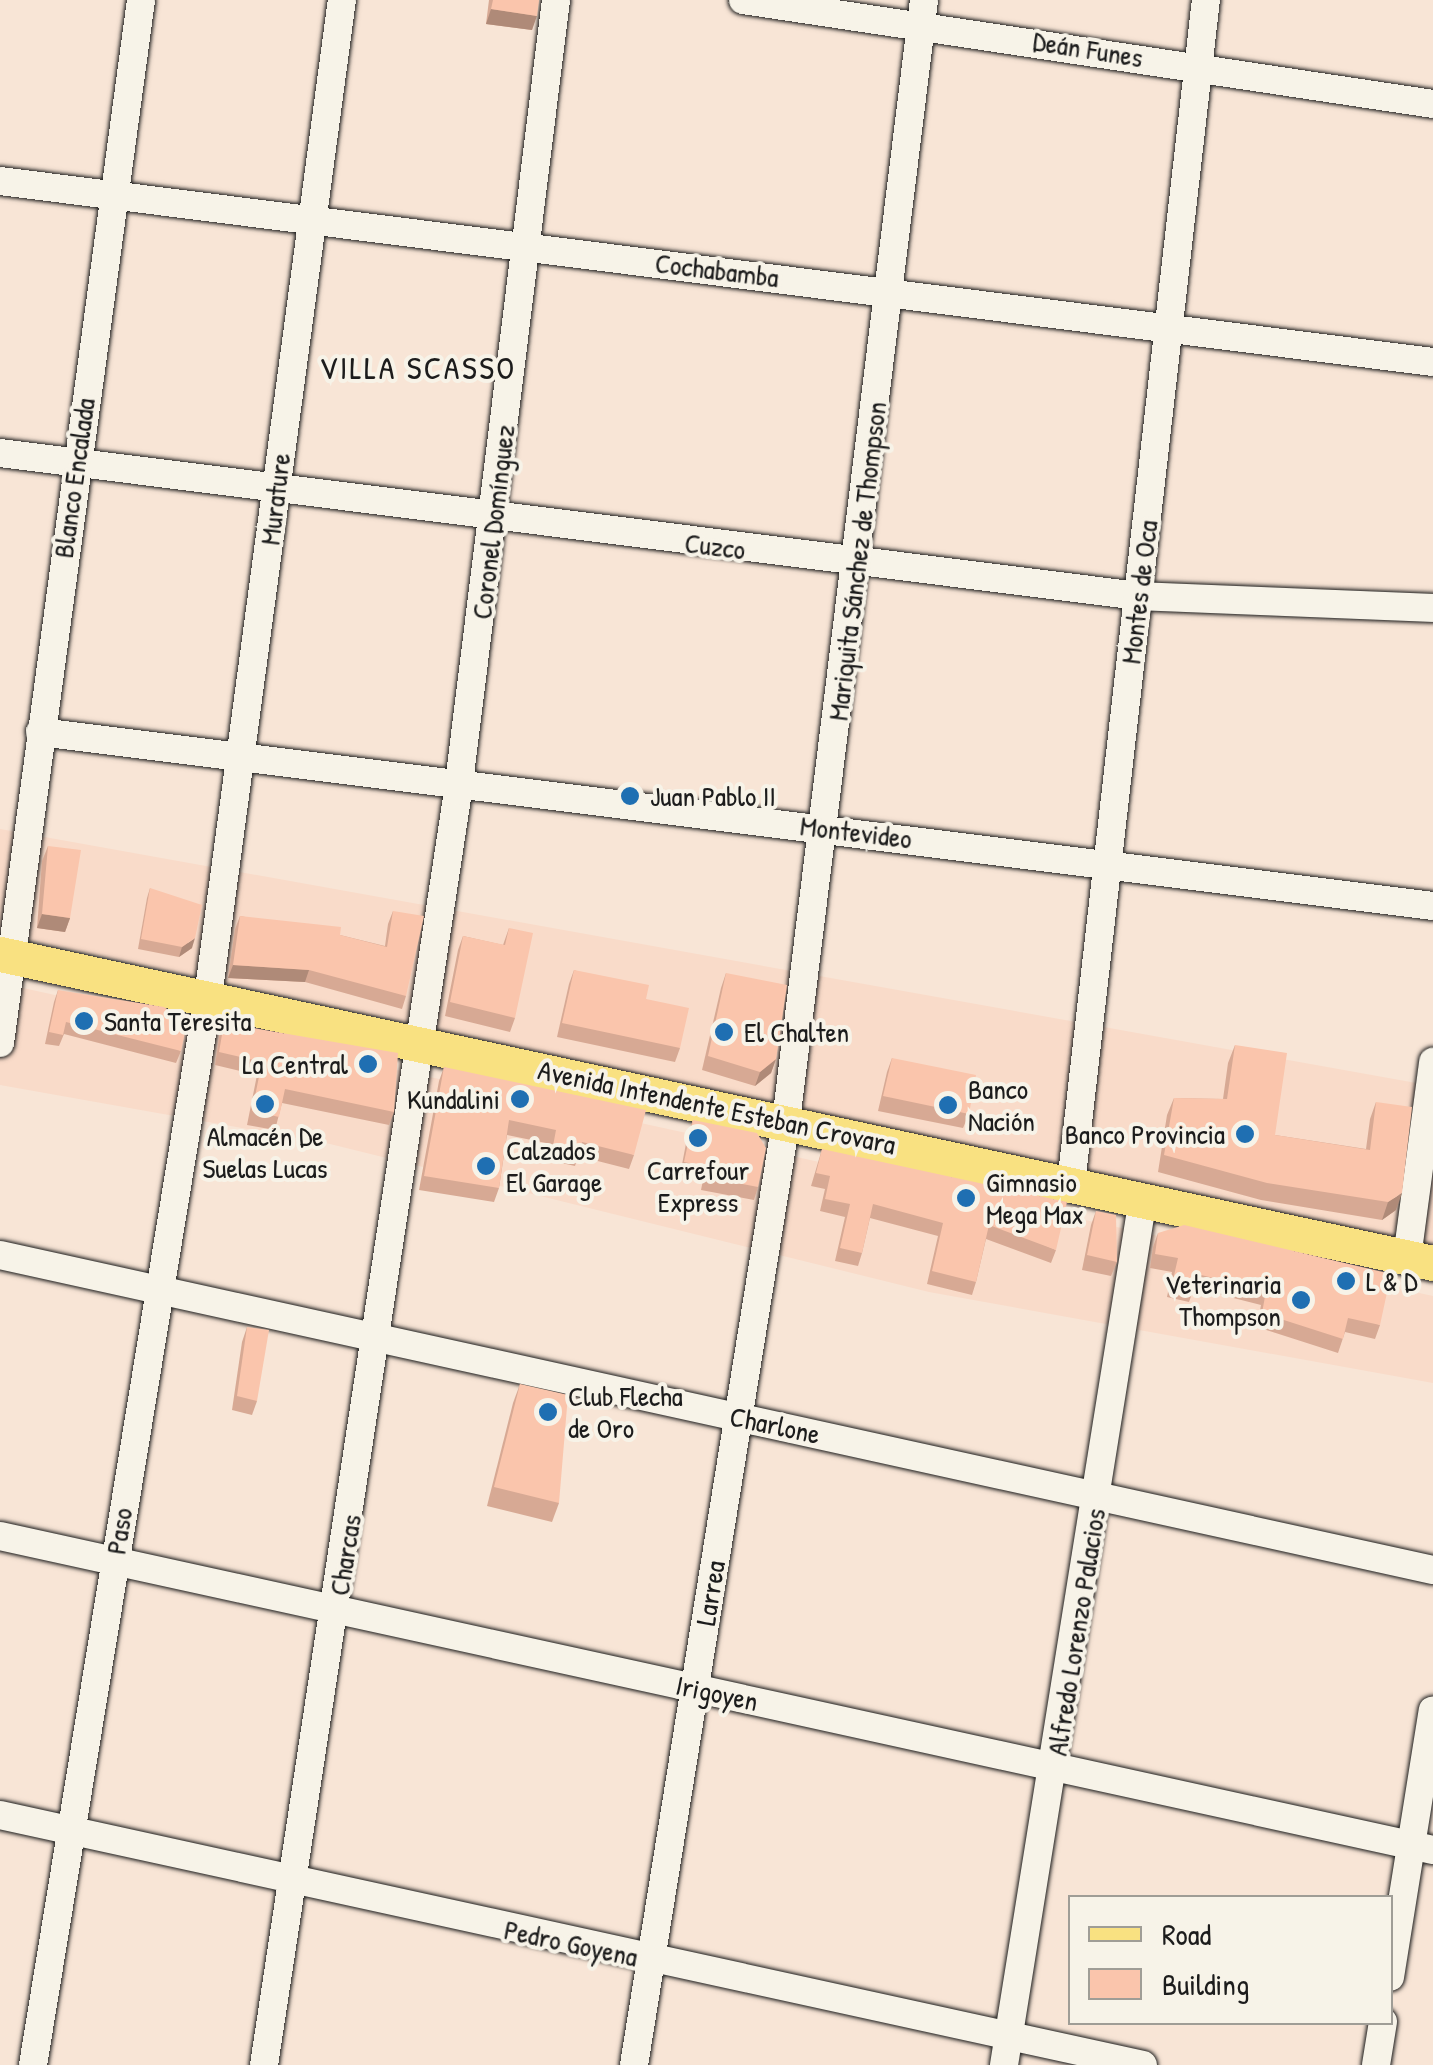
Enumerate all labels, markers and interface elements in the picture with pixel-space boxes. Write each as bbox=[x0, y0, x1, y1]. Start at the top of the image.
street label: Deán Funes bbox=[1031, 24, 1145, 74]
street label: Cochabamba bbox=[653, 246, 781, 294]
district label: VILLA SCASSO bbox=[319, 349, 517, 387]
street label: Blanco Encalada bbox=[46, 396, 102, 560]
street label: Mariquita Sánchez de Thompson bbox=[821, 400, 893, 722]
street label: Coronel Domínguez bbox=[464, 423, 522, 621]
street label: Murature bbox=[253, 451, 297, 547]
street label: Montes de Oca bbox=[1114, 518, 1164, 666]
street label: Cuzco bbox=[683, 526, 747, 566]
place label: Juan Pablo II bbox=[650, 779, 776, 813]
marker: Juan Pablo II bbox=[619, 785, 641, 807]
street label: Montevideo bbox=[798, 808, 914, 856]
place label: Santa Teresita bbox=[104, 1004, 251, 1038]
marker: Santa Teresita bbox=[73, 1010, 95, 1032]
place label: El Chalten bbox=[744, 1015, 849, 1049]
marker: El Chalten bbox=[713, 1021, 735, 1043]
place label: La Central bbox=[242, 1047, 348, 1081]
marker: La Central bbox=[357, 1053, 379, 1075]
street label: Avenida Intendente Esteban Crovara bbox=[535, 1053, 899, 1161]
place label: Banco Nación bbox=[968, 1072, 1035, 1138]
place label: Kundalini bbox=[407, 1082, 500, 1116]
marker: Kundalini bbox=[509, 1088, 531, 1110]
marker: Almacén De Suelas Lucas bbox=[254, 1093, 276, 1115]
marker: Banco Nación bbox=[937, 1094, 959, 1116]
place label: Banco Provincia bbox=[1065, 1117, 1225, 1151]
place label: Almacén De Suelas Lucas bbox=[202, 1119, 328, 1185]
marker: Banco Provincia bbox=[1234, 1123, 1256, 1145]
marker: Carrefour Express bbox=[687, 1127, 709, 1149]
place label: Calzados El Garage bbox=[506, 1133, 602, 1199]
place label: Carrefour Express bbox=[647, 1153, 749, 1219]
marker: Calzados El Garage bbox=[475, 1155, 497, 1177]
place label: Gimnasio Mega Max bbox=[986, 1165, 1084, 1231]
marker: Gimnasio Mega Max bbox=[955, 1187, 977, 1209]
place label: L & D bbox=[1366, 1264, 1417, 1298]
place label: Veterinaria Thompson bbox=[1165, 1267, 1281, 1333]
marker: L & D bbox=[1335, 1270, 1357, 1292]
marker: Veterinaria Thompson bbox=[1290, 1289, 1312, 1311]
place label: Club Flecha de Oro bbox=[568, 1379, 683, 1445]
street label: Charlone bbox=[727, 1399, 823, 1451]
marker: Club Flecha de Oro bbox=[537, 1401, 559, 1423]
street label: Paso bbox=[99, 1505, 139, 1557]
street label: Alfredo Lorenzo Palacios bbox=[1040, 1506, 1112, 1758]
street label: Charcas bbox=[322, 1512, 368, 1598]
street label: Larrea bbox=[688, 1558, 732, 1628]
street label: Irigoyen bbox=[673, 1668, 761, 1718]
legend bbox=[1068, 1895, 1393, 2025]
street label: Pedro Goyena bbox=[501, 1912, 641, 1974]
text: Road bbox=[1162, 1914, 1211, 1954]
text: Building bbox=[1162, 1964, 1249, 2004]

